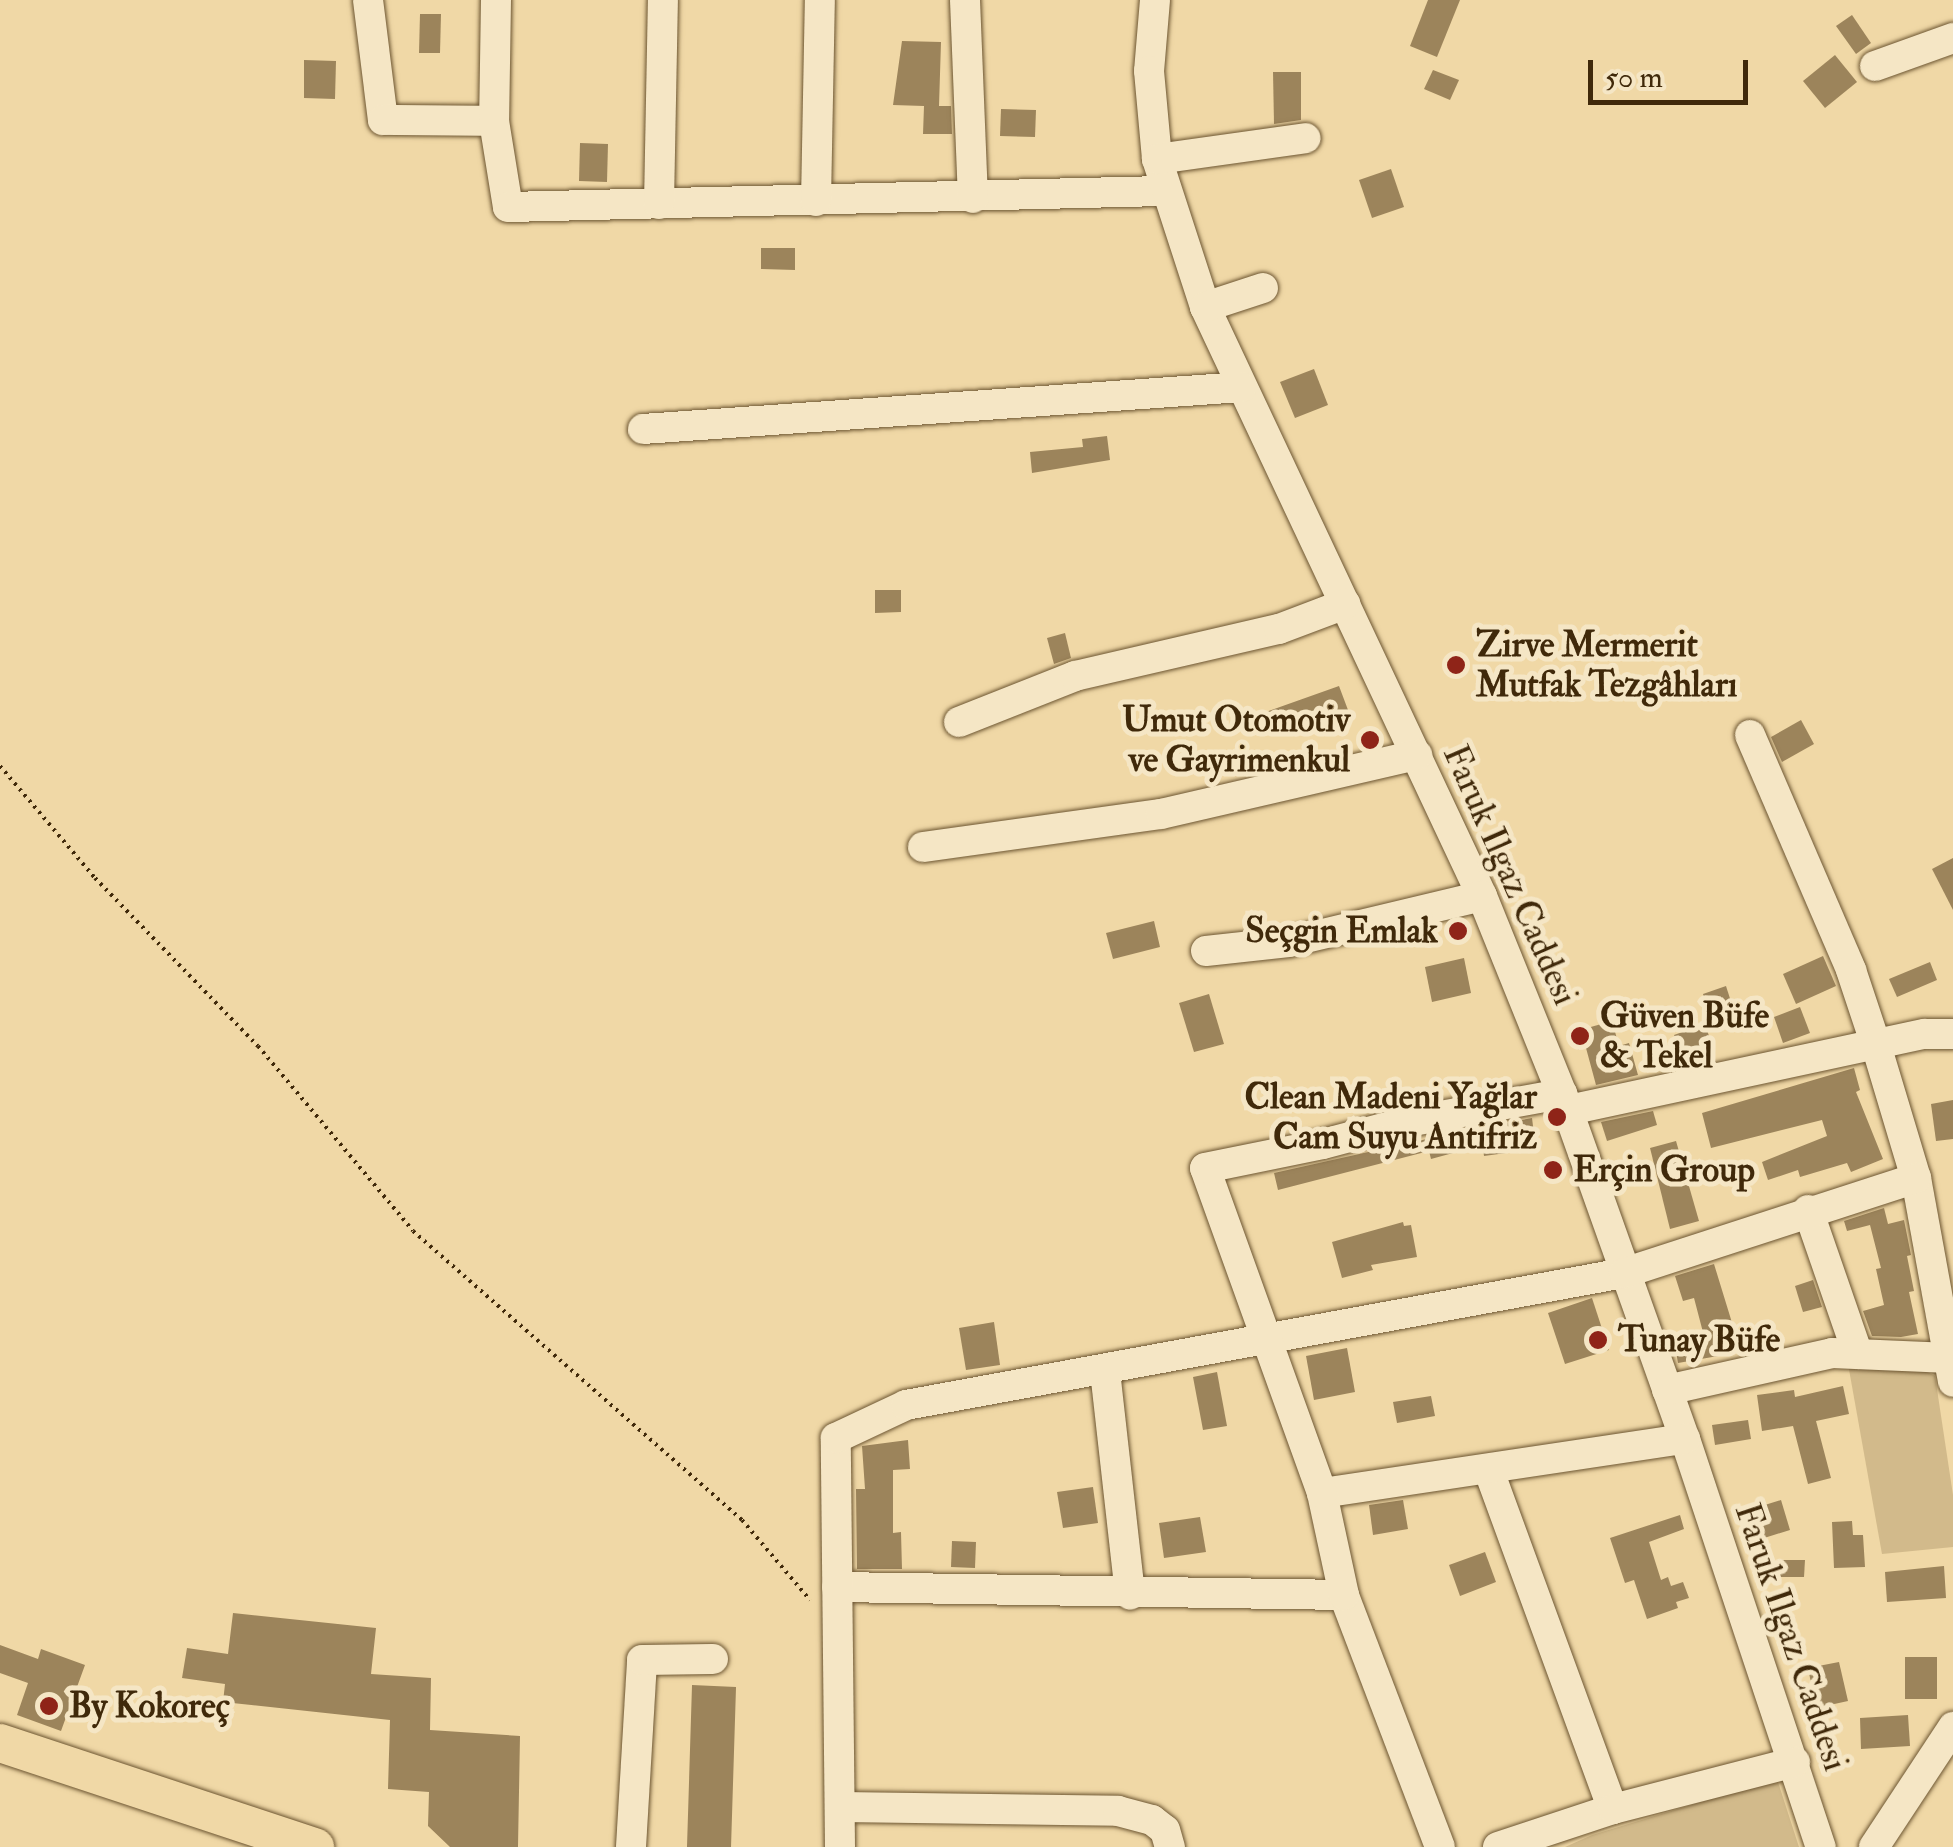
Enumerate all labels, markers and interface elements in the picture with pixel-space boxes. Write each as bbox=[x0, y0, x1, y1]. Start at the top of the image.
scale bar bbox=[1593, 40, 1753, 102]
text: 50 m bbox=[1605, 59, 1663, 96]
place label: Zirve Mermerit Mutfak Tezgâhları bbox=[1476, 624, 1737, 706]
marker: Zirve Mermerit Mutfak Tezgâhları bbox=[1445, 654, 1467, 676]
place label: Umut Otomotiv ve Gayrimenkul bbox=[1122, 699, 1350, 781]
marker: Umut Otomotiv ve Gayrimenkul bbox=[1359, 729, 1381, 751]
street label: Faruk Ilgaz Caddesi bbox=[1434, 739, 1586, 1011]
place label: Seçgin Emlak bbox=[1245, 910, 1438, 952]
marker: Seçgin Emlak bbox=[1447, 920, 1469, 942]
place label: Güven Büfe & Tekel bbox=[1600, 995, 1769, 1077]
marker: Güven Büfe & Tekel bbox=[1569, 1025, 1591, 1047]
place label: Clean Madeni Yağlar Cam Suyu Antifriz bbox=[1245, 1076, 1537, 1158]
marker: Clean Madeni Yağlar Cam Suyu Antifriz bbox=[1546, 1106, 1568, 1128]
place label: Erçin Group bbox=[1573, 1149, 1755, 1191]
marker: Erçin Group bbox=[1542, 1159, 1564, 1181]
place label: Tunay Büfe bbox=[1618, 1319, 1780, 1361]
marker: Tunay Büfe bbox=[1587, 1329, 1609, 1351]
street label: Faruk Ilgaz Caddesi bbox=[1726, 1498, 1856, 1776]
place label: By Kokoreç bbox=[69, 1685, 230, 1727]
marker: By Kokoreç bbox=[38, 1695, 60, 1717]

